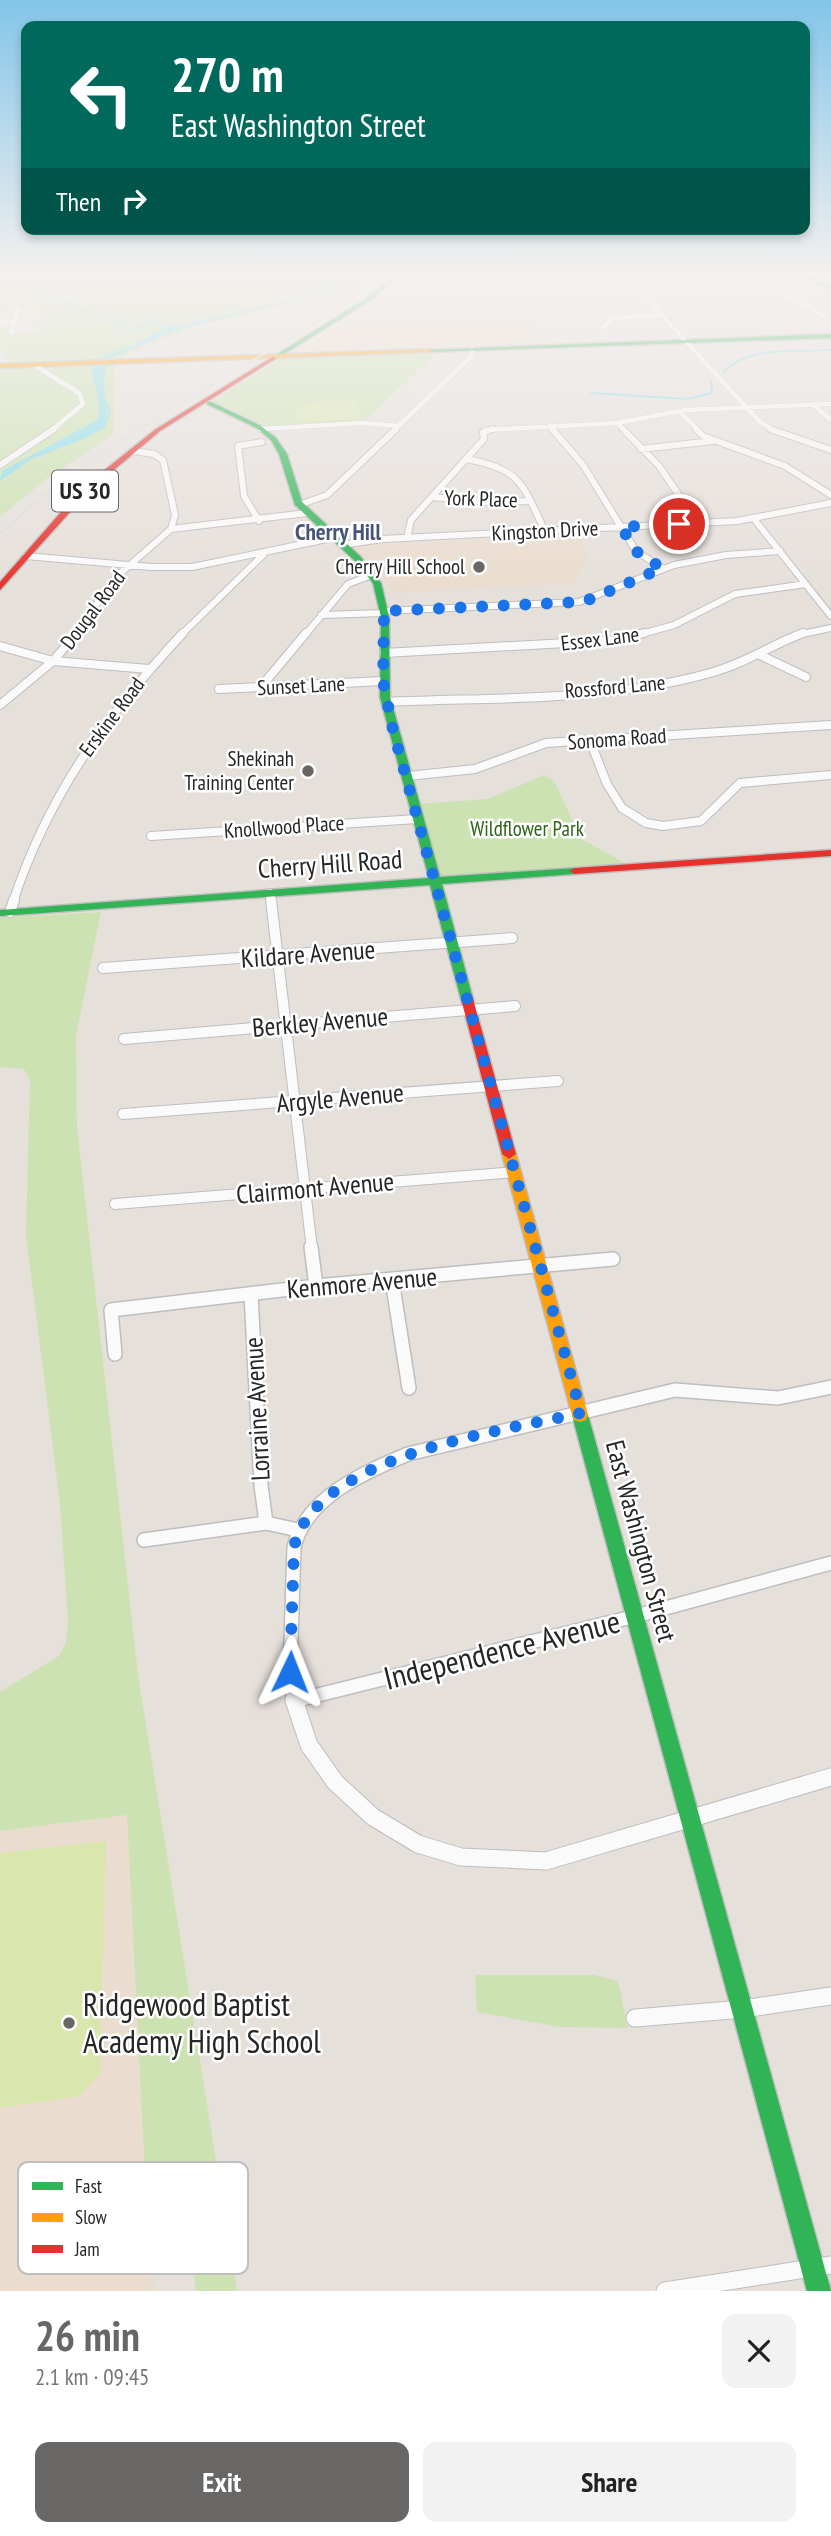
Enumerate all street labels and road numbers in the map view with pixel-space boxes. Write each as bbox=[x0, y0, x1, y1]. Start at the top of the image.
road number: US 30 bbox=[52, 470, 118, 512]
street label: York Place bbox=[444, 484, 518, 513]
street label: Kingston Drive bbox=[491, 514, 599, 547]
street label: Dougal Road bbox=[54, 565, 131, 655]
street label: Essex Lane bbox=[559, 620, 641, 657]
street label: Rossford Lane bbox=[564, 669, 666, 704]
street label: Sunset Lane bbox=[256, 670, 346, 701]
street label: Erskine Road bbox=[73, 672, 150, 762]
street label: Sonoma Road bbox=[567, 722, 667, 755]
street label: Knollwood Place bbox=[223, 809, 345, 844]
street label: Cherry Hill Road bbox=[257, 842, 403, 885]
street label: Kildare Avenue bbox=[240, 932, 376, 975]
street label: Berkley Avenue bbox=[251, 999, 389, 1044]
street label: Argyle Avenue bbox=[275, 1075, 405, 1120]
street label: Clairmont Avenue bbox=[235, 1164, 395, 1211]
street label: Kenmore Avenue bbox=[286, 1260, 438, 1305]
street label: Lorraine Avenue bbox=[236, 1336, 277, 1482]
street label: East Washington Street bbox=[599, 1437, 684, 1645]
street label: Independence Avenue bbox=[379, 1599, 624, 1699]

